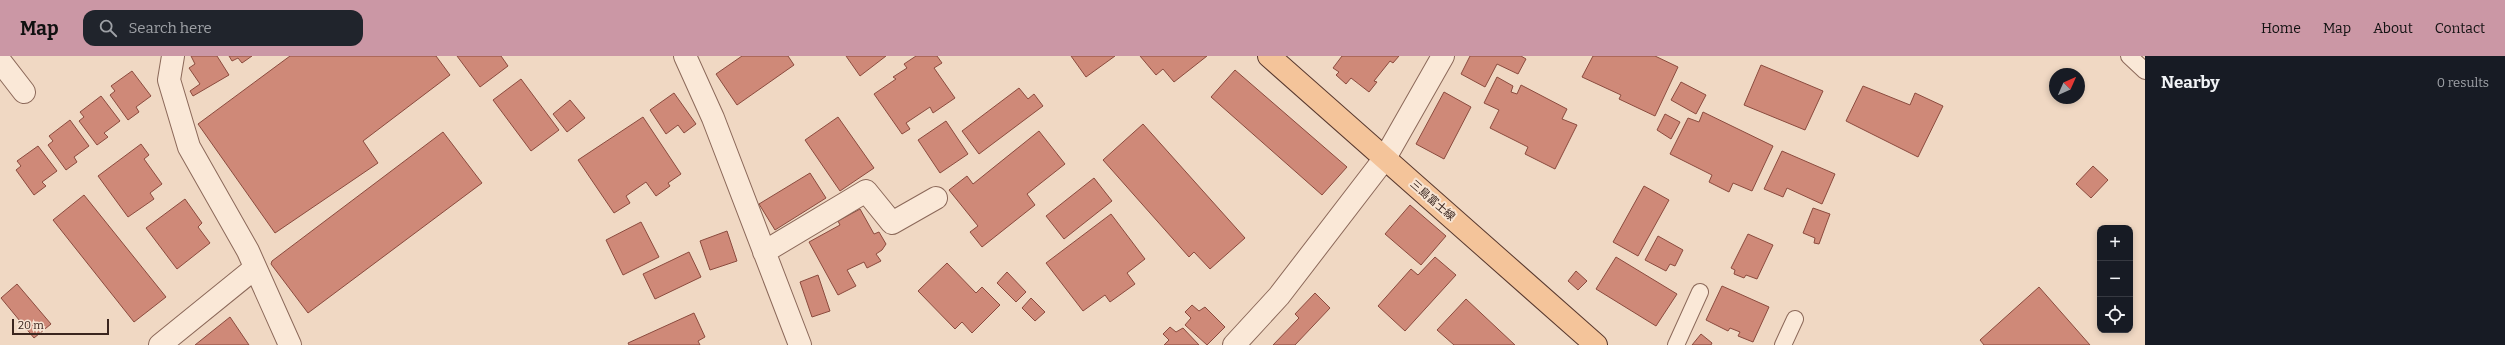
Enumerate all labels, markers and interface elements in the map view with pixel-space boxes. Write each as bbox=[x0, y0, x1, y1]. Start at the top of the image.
search box bbox=[83, 10, 363, 46]
text: Map bbox=[20, 17, 59, 40]
icon: search bbox=[97, 17, 119, 39]
text: Search here bbox=[129, 19, 212, 37]
text: Home bbox=[2261, 20, 2301, 37]
text: Map bbox=[2323, 20, 2351, 37]
text: About bbox=[2373, 20, 2413, 37]
text: Contact bbox=[2435, 20, 2485, 37]
north arrow bbox=[2049, 68, 2085, 104]
text: Nearby bbox=[2161, 72, 2220, 93]
text: 0 results bbox=[2437, 75, 2489, 90]
street label: 三島富士線 bbox=[1408, 177, 1458, 223]
map controls bbox=[2097, 225, 2133, 333]
button: + bbox=[2097, 225, 2133, 261]
button: − bbox=[2097, 261, 2133, 297]
button: locate bbox=[2097, 297, 2133, 333]
scale bar bbox=[12, 317, 109, 336]
text: 20 m bbox=[18, 319, 44, 332]

